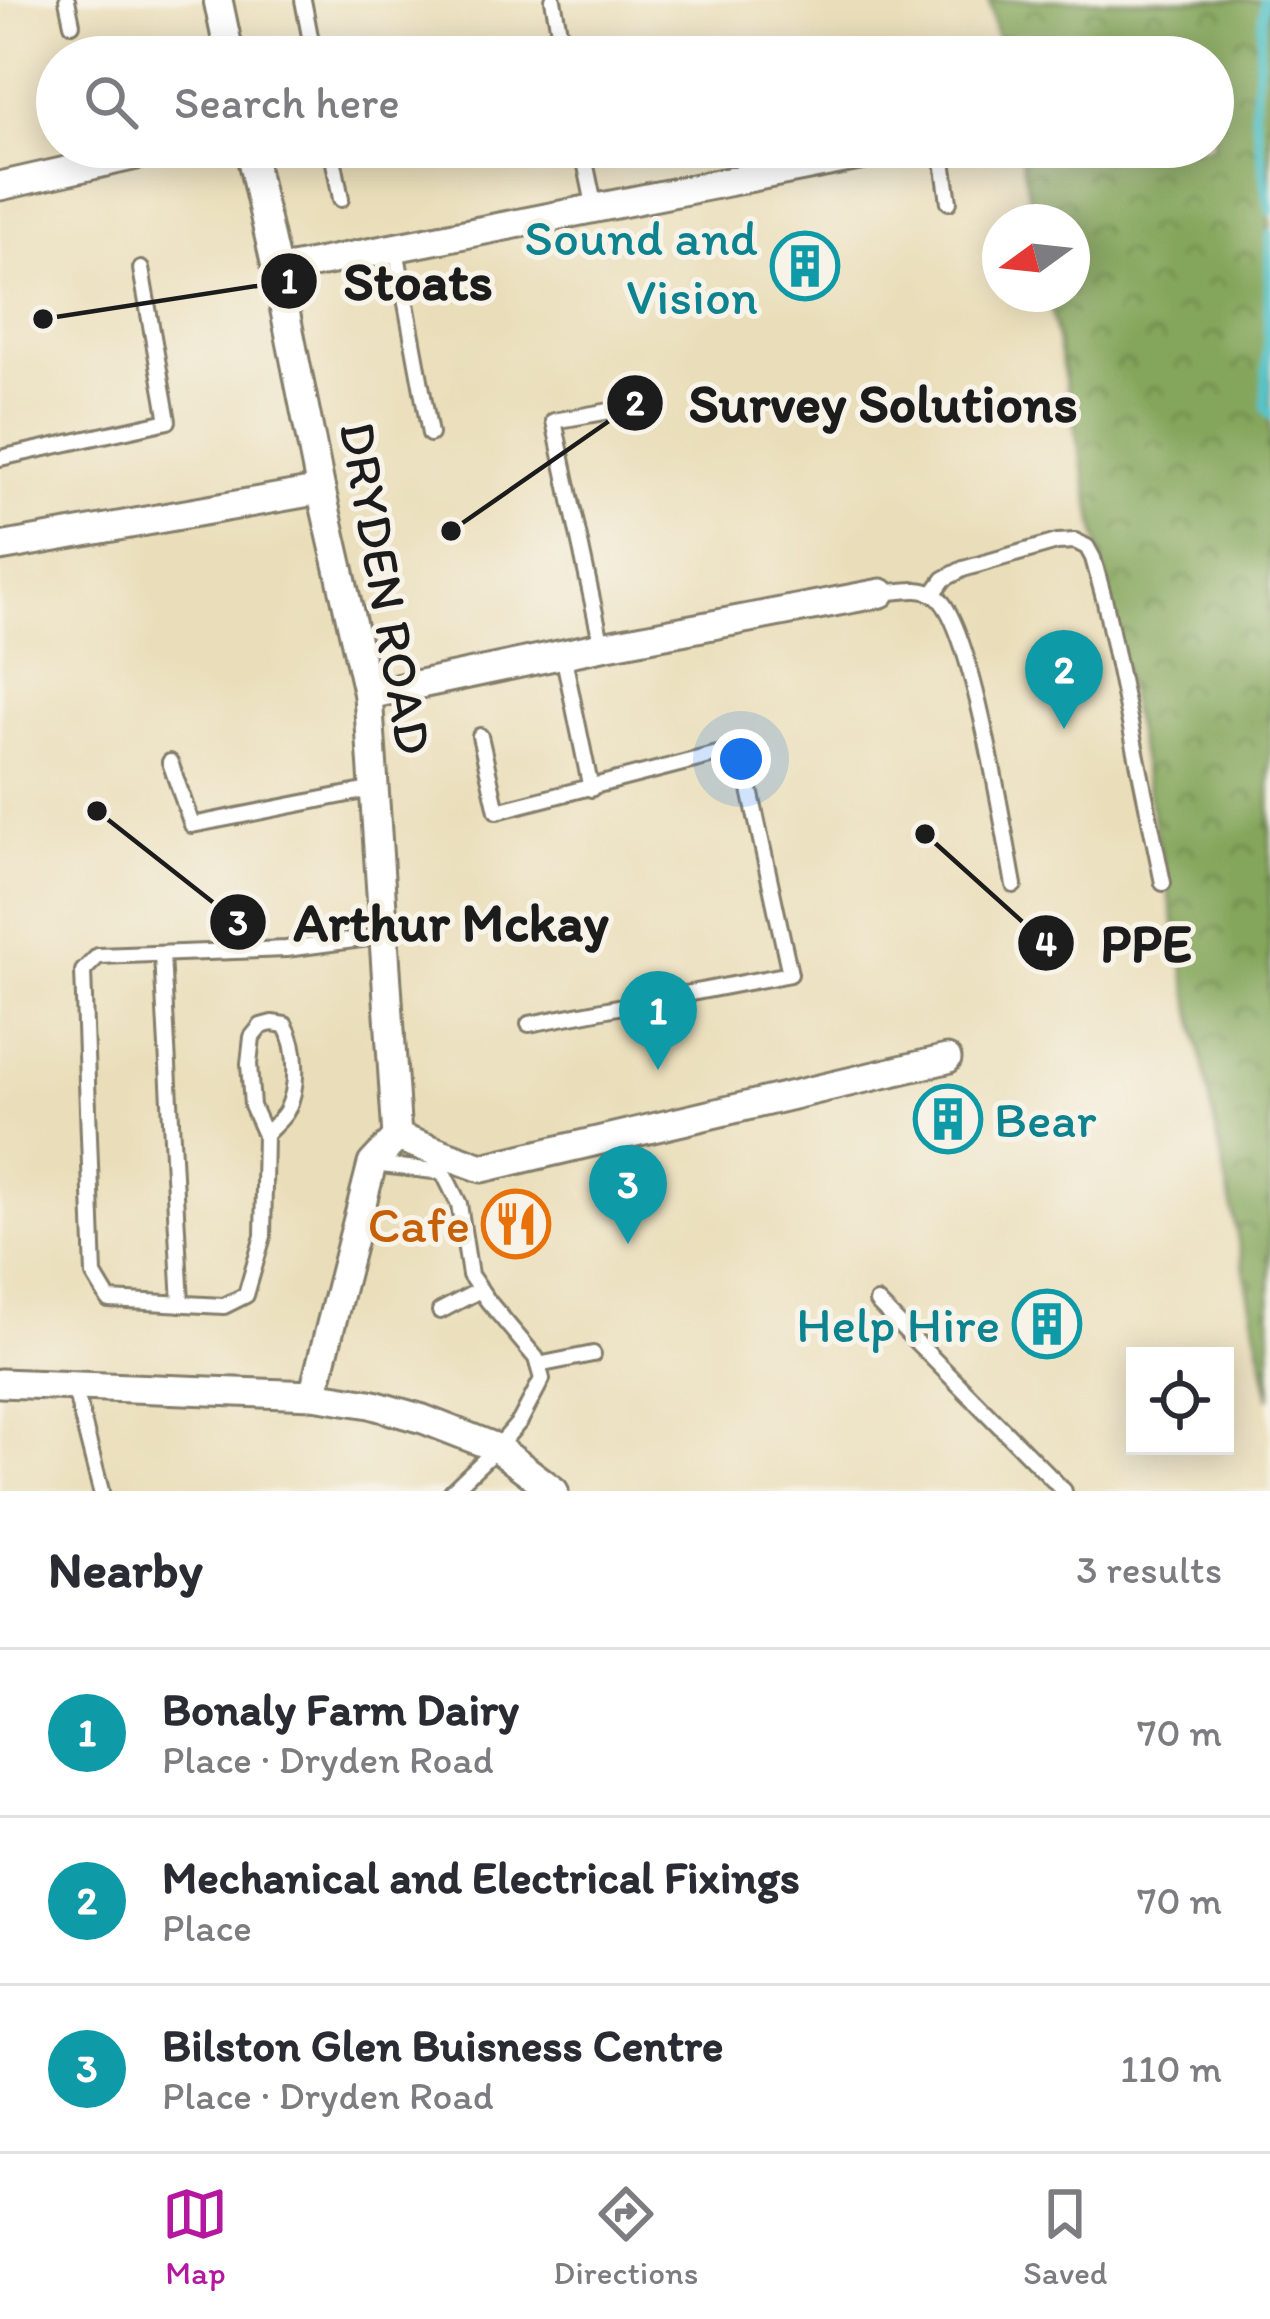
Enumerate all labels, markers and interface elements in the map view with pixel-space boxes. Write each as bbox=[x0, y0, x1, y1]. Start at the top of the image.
search box bbox=[36, 36, 1234, 168]
icon: search bbox=[78, 69, 144, 135]
text: Search here bbox=[174, 75, 400, 129]
north arrow bbox=[982, 204, 1090, 312]
place label: Sound and Vision bbox=[524, 207, 758, 327]
building icon: Sound and Vision bbox=[770, 231, 840, 301]
callout: Stoats bbox=[259, 236, 517, 326]
text: Stoats bbox=[343, 249, 493, 314]
text: 1 bbox=[281, 259, 298, 302]
callout: Survey Solutions bbox=[605, 358, 1102, 448]
text: Survey Solutions bbox=[688, 371, 1078, 436]
text: 2 bbox=[626, 381, 645, 424]
street label: DRYDEN ROAD bbox=[327, 417, 445, 759]
pin: 2 bbox=[1025, 630, 1103, 729]
your location bbox=[711, 729, 771, 789]
callout: Arthur Mckay bbox=[208, 877, 634, 967]
text: Arthur Mckay bbox=[293, 890, 609, 955]
callout: PPE bbox=[1016, 898, 1215, 988]
text: 3 bbox=[228, 901, 248, 944]
text: PPE bbox=[1100, 911, 1192, 976]
text: 4 bbox=[1035, 922, 1057, 965]
pin: 1 bbox=[619, 971, 697, 1070]
building icon: Bear bbox=[913, 1084, 983, 1154]
place label: Bear bbox=[994, 1089, 1097, 1150]
pin: 3 bbox=[589, 1145, 667, 1244]
restaurant icon: Cafe bbox=[481, 1189, 551, 1259]
place label: Cafe bbox=[368, 1194, 470, 1255]
building icon: Help Hire bbox=[1012, 1289, 1082, 1359]
place label: Help Hire bbox=[796, 1294, 1000, 1355]
map controls bbox=[1126, 1347, 1234, 1455]
button: locate bbox=[1126, 1347, 1234, 1455]
text: Nearby bbox=[48, 1539, 203, 1600]
text: 3 results bbox=[1076, 1546, 1222, 1593]
text: Bonaly Farm Dairy bbox=[162, 1682, 519, 1736]
text: 1 bbox=[78, 1709, 96, 1756]
text: 70 m bbox=[1137, 1709, 1222, 1756]
text: Place · Dryden Road bbox=[162, 1736, 494, 1783]
text: Mechanical and Electrical Fixings bbox=[162, 1850, 800, 1904]
text: 2 bbox=[77, 1877, 97, 1924]
text: 70 m bbox=[1137, 1877, 1222, 1924]
text: Place bbox=[162, 1904, 252, 1951]
text: Bilston Glen Buisness Centre bbox=[162, 2018, 723, 2072]
text: 3 bbox=[76, 2045, 98, 2092]
text: 110 m bbox=[1120, 2045, 1222, 2092]
text: Place · Dryden Road bbox=[162, 2072, 494, 2119]
tab: Map bbox=[162, 2181, 228, 2292]
tab: Directions bbox=[553, 2181, 698, 2292]
tab: Saved bbox=[1023, 2181, 1108, 2292]

